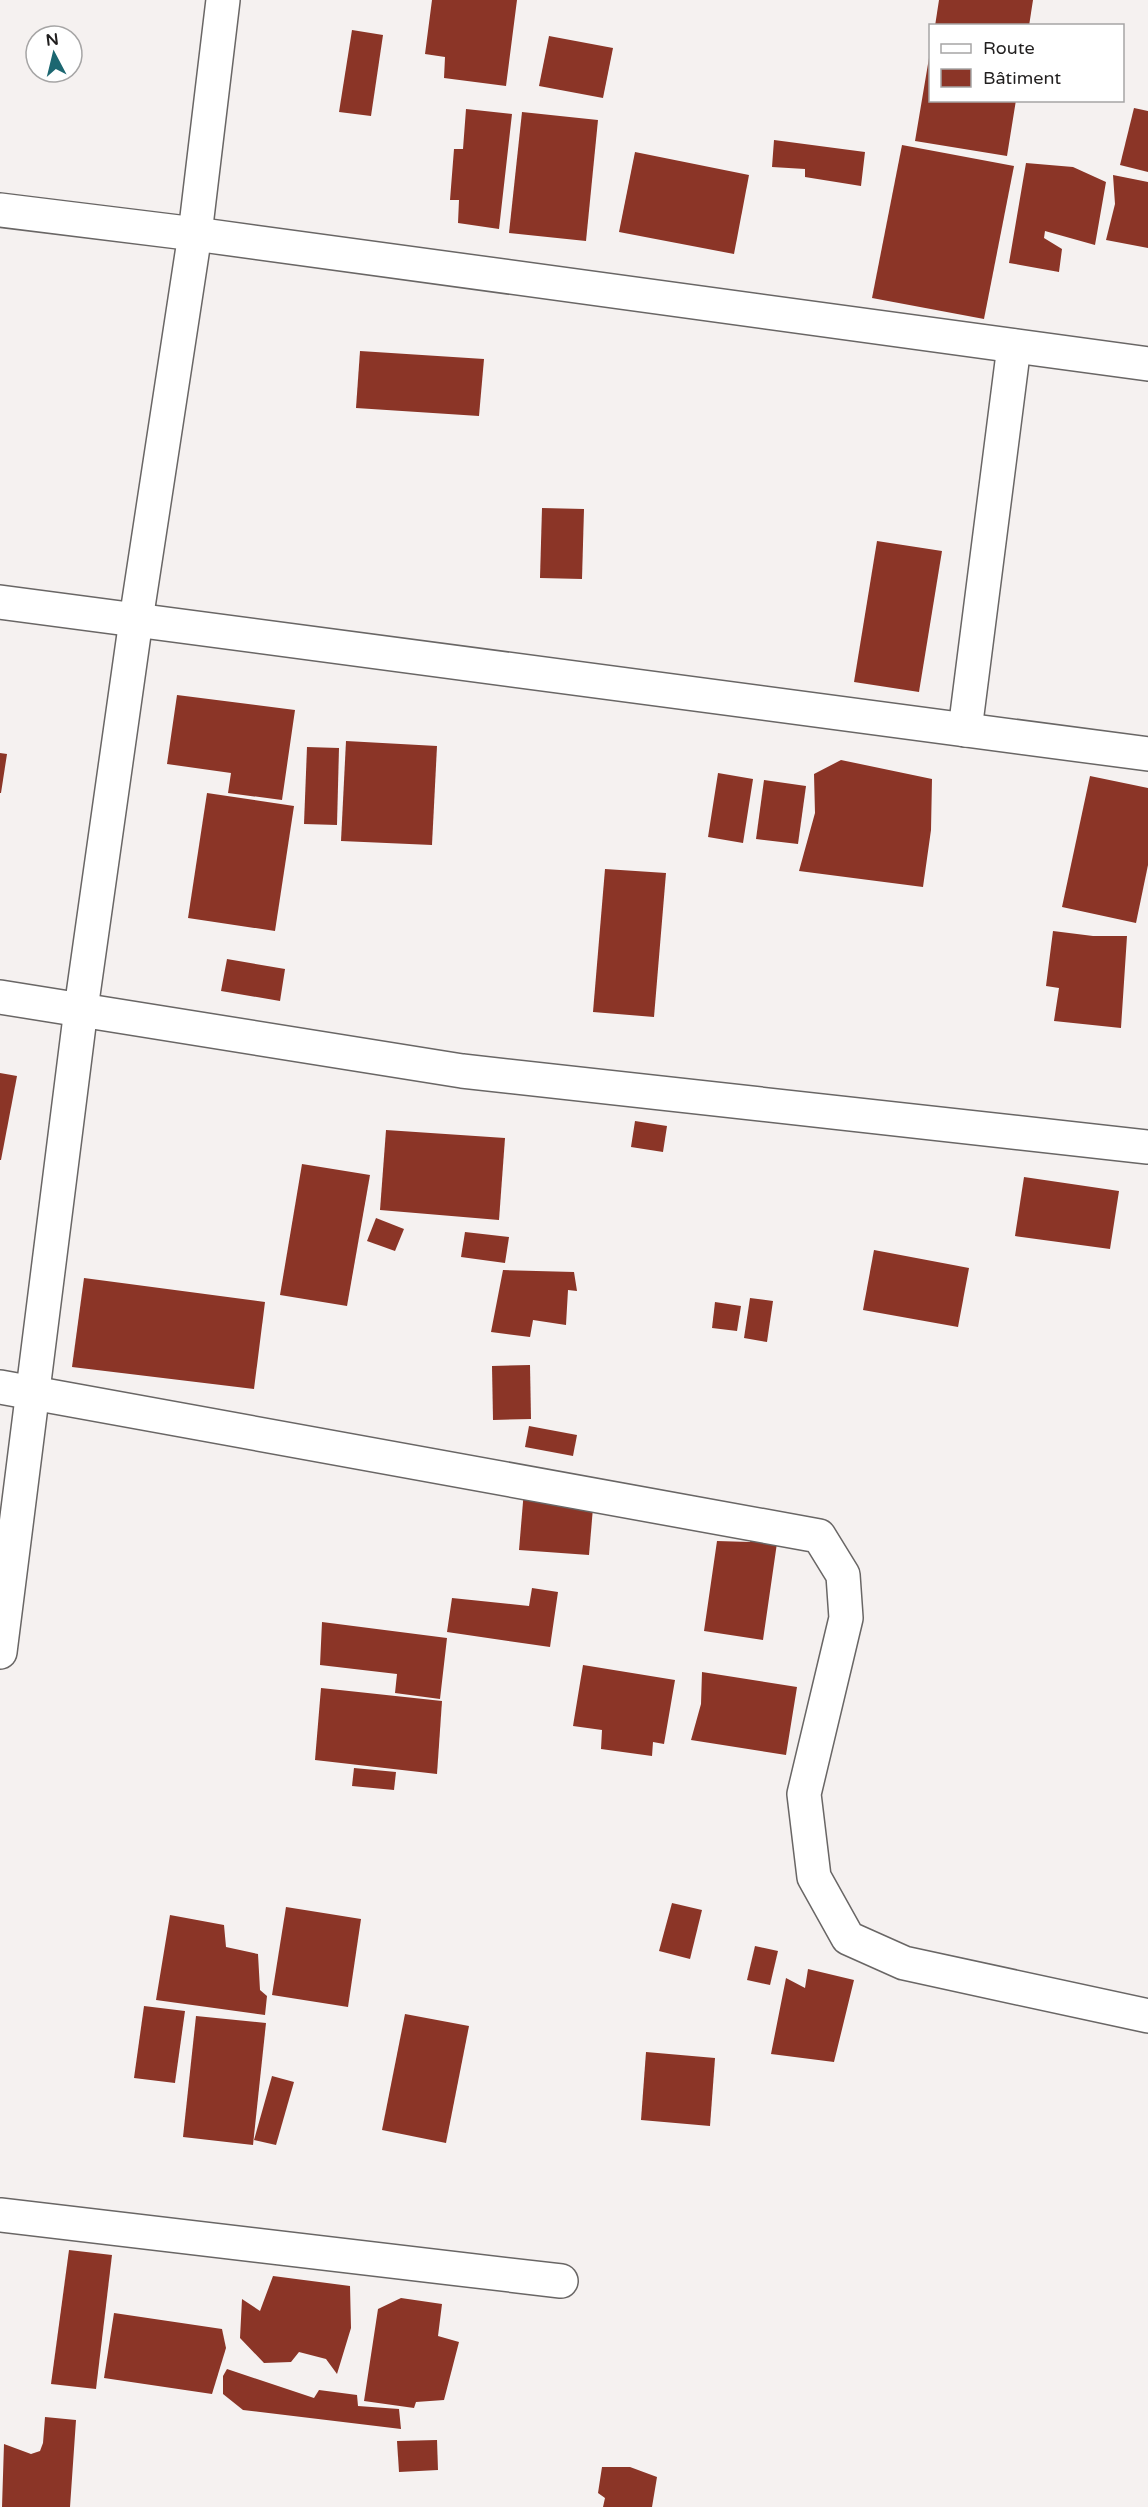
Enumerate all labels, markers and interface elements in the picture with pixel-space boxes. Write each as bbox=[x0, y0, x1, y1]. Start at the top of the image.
north arrow bbox=[24, 24, 84, 84]
legend bbox=[929, 24, 1124, 102]
text: N bbox=[45, 29, 60, 51]
text: Route bbox=[983, 37, 1035, 59]
text: Bâtiment bbox=[983, 67, 1061, 89]

